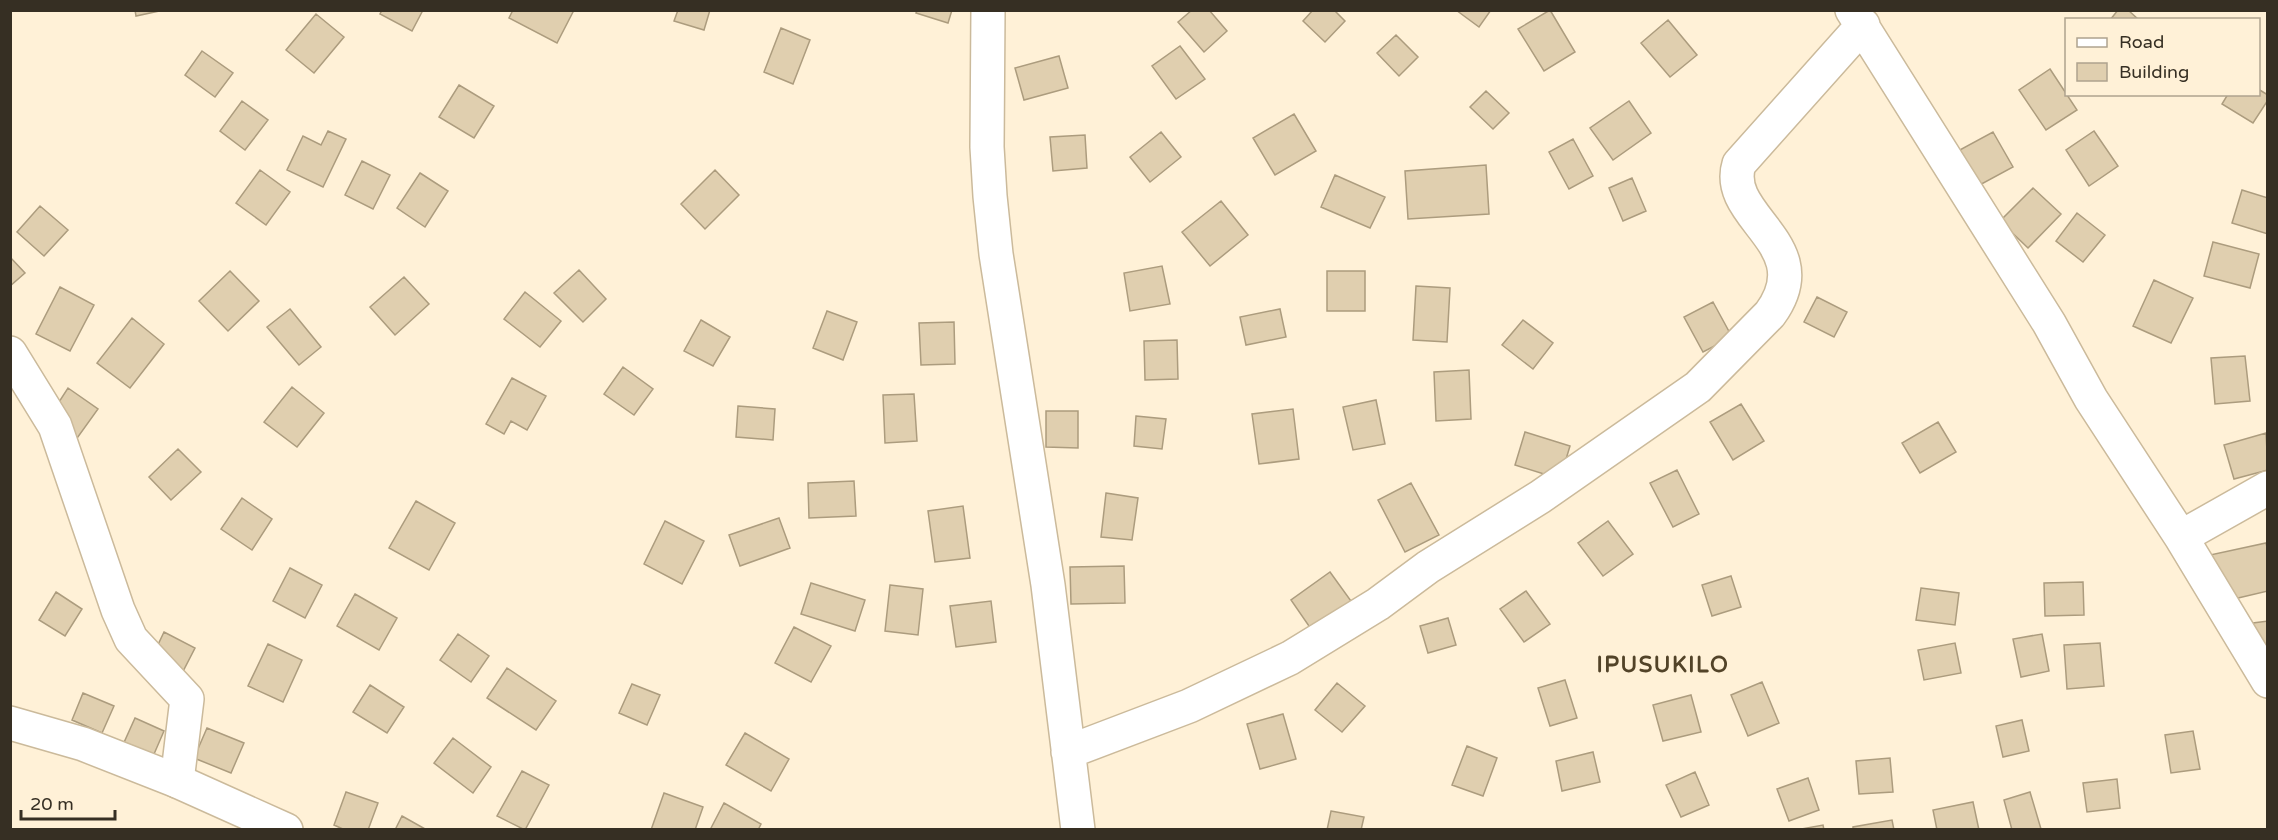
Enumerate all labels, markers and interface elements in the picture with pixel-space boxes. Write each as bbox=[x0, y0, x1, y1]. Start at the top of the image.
legend bbox=[2065, 18, 2260, 96]
text: Road bbox=[2119, 31, 2164, 53]
text: Building bbox=[2119, 61, 2189, 83]
district label: IPUSUKILO bbox=[1596, 652, 1730, 678]
scale bar bbox=[21, 783, 116, 821]
text: 20 m bbox=[30, 793, 74, 815]

